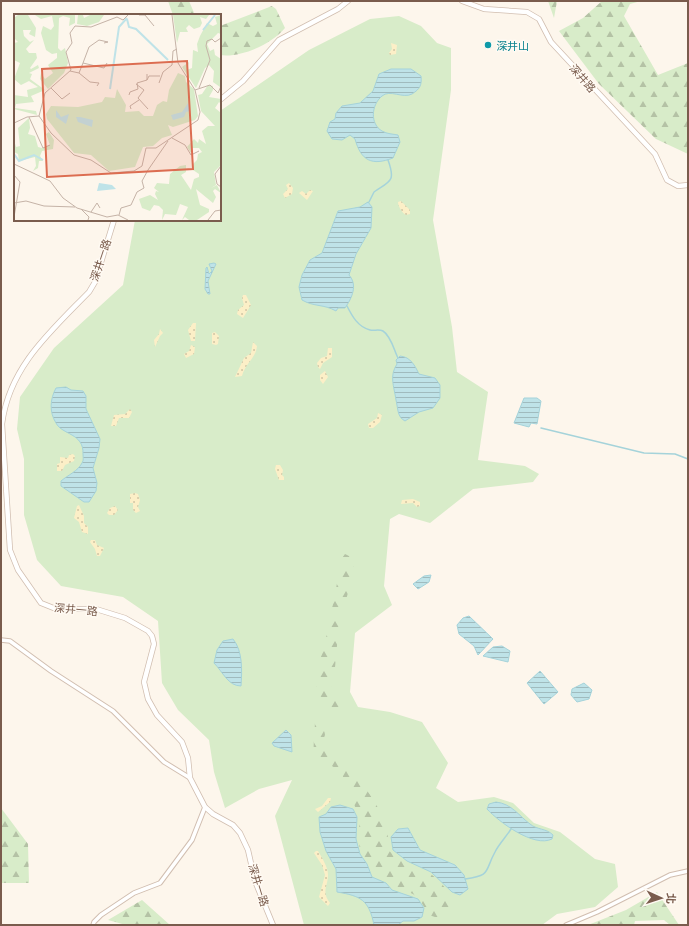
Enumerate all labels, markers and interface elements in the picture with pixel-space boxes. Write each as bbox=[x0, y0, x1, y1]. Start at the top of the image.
inset map bbox=[14, 14, 221, 221]
place label: 深井山 bbox=[496, 39, 529, 52]
marker: 深井山 bbox=[483, 40, 493, 50]
street label: 深井路 bbox=[567, 61, 599, 95]
street label: 深井一路 bbox=[87, 237, 113, 283]
street label: 深井一路 bbox=[54, 601, 98, 617]
street label: 深井一路 bbox=[246, 862, 272, 908]
north arrow bbox=[641, 878, 681, 918]
text: 北 bbox=[665, 893, 678, 904]

